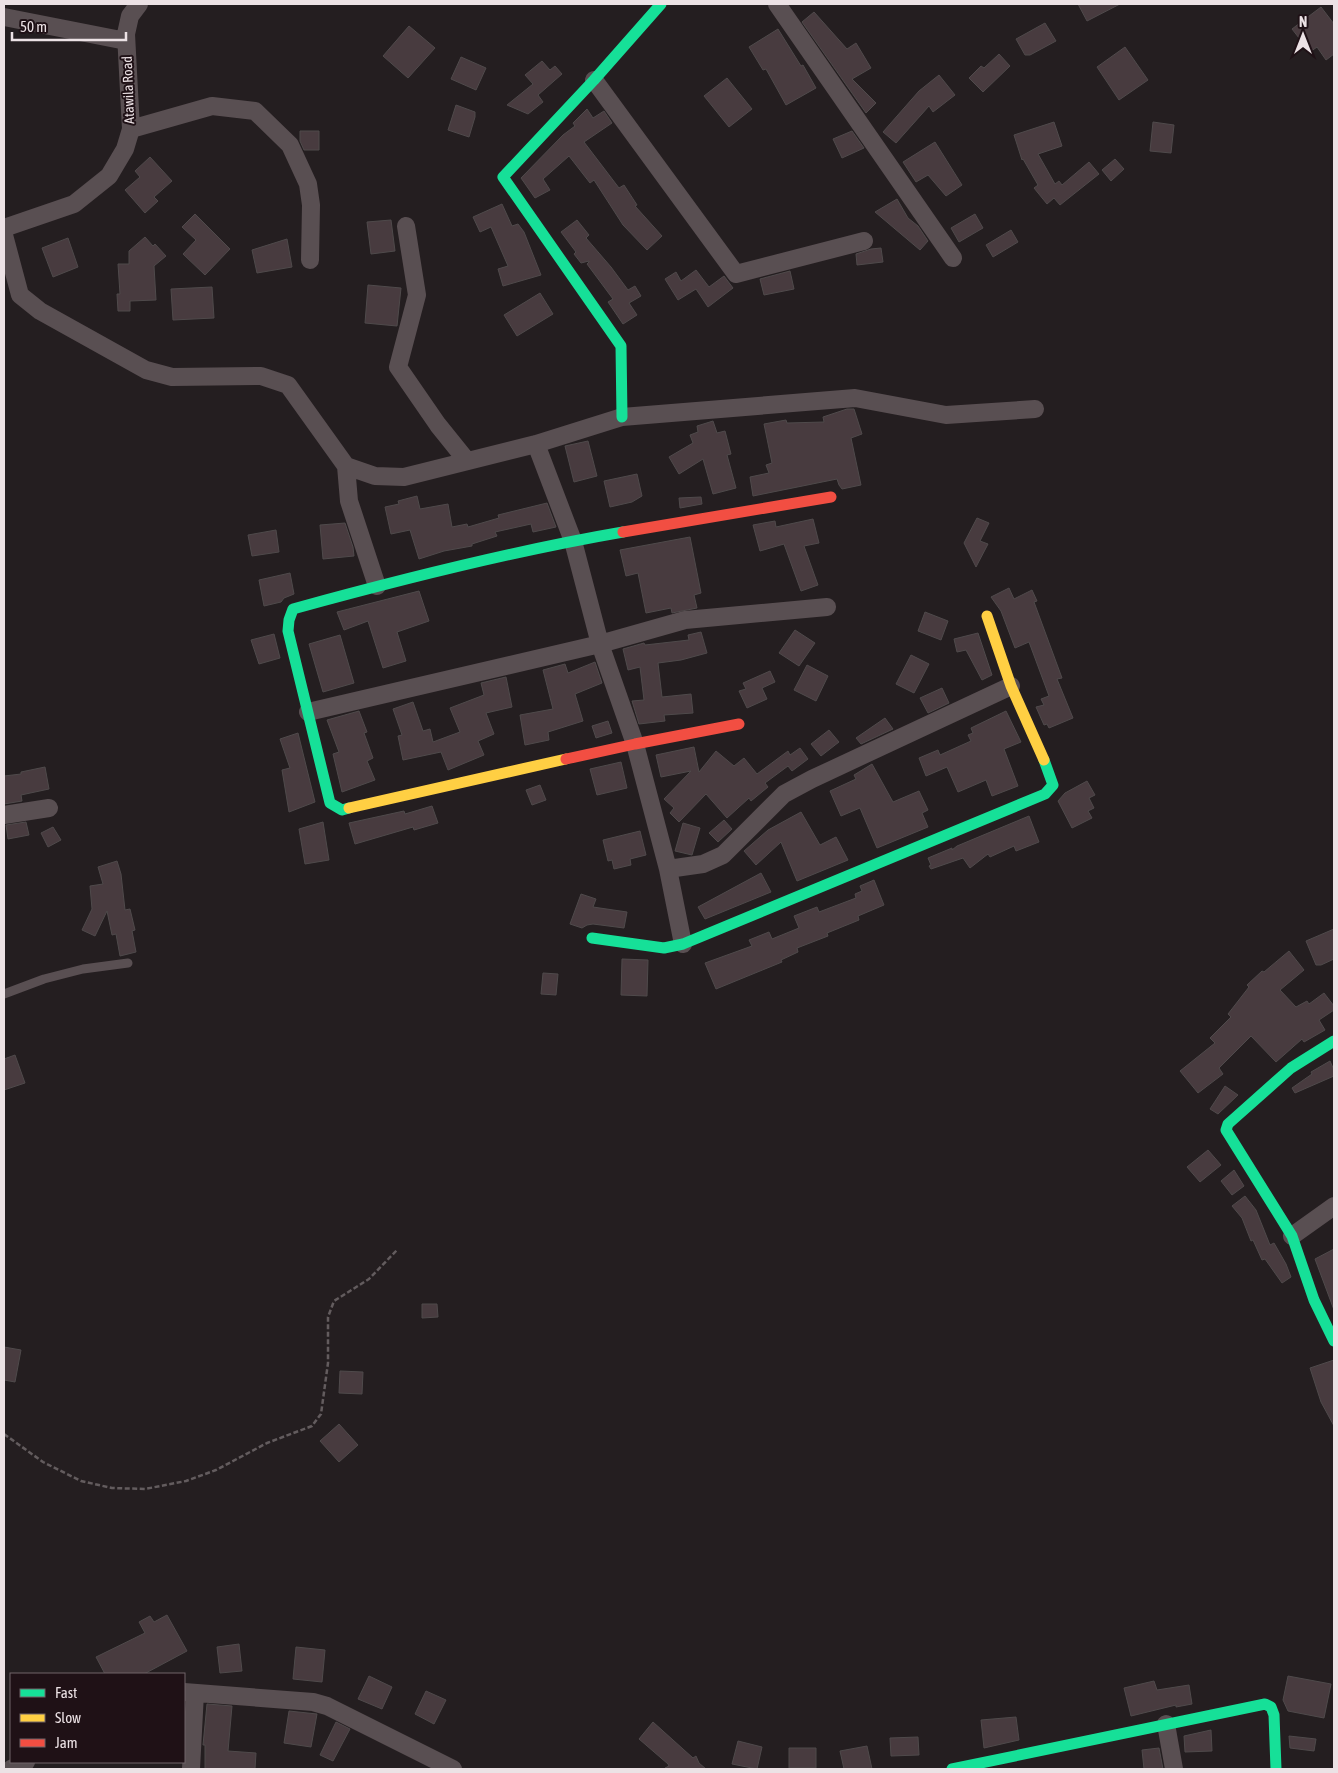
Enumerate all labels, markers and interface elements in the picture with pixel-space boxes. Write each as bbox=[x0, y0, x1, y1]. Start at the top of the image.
scale bar bbox=[12, 10, 126, 42]
north arrow bbox=[1278, 10, 1328, 60]
text: N bbox=[1299, 14, 1307, 30]
text: 50 m bbox=[20, 18, 47, 35]
street label: Atawila Road bbox=[119, 56, 137, 124]
legend bbox=[10, 1673, 185, 1763]
text: Fast bbox=[55, 1684, 77, 1701]
text: Slow bbox=[55, 1709, 81, 1726]
text: Jam bbox=[55, 1734, 78, 1751]

